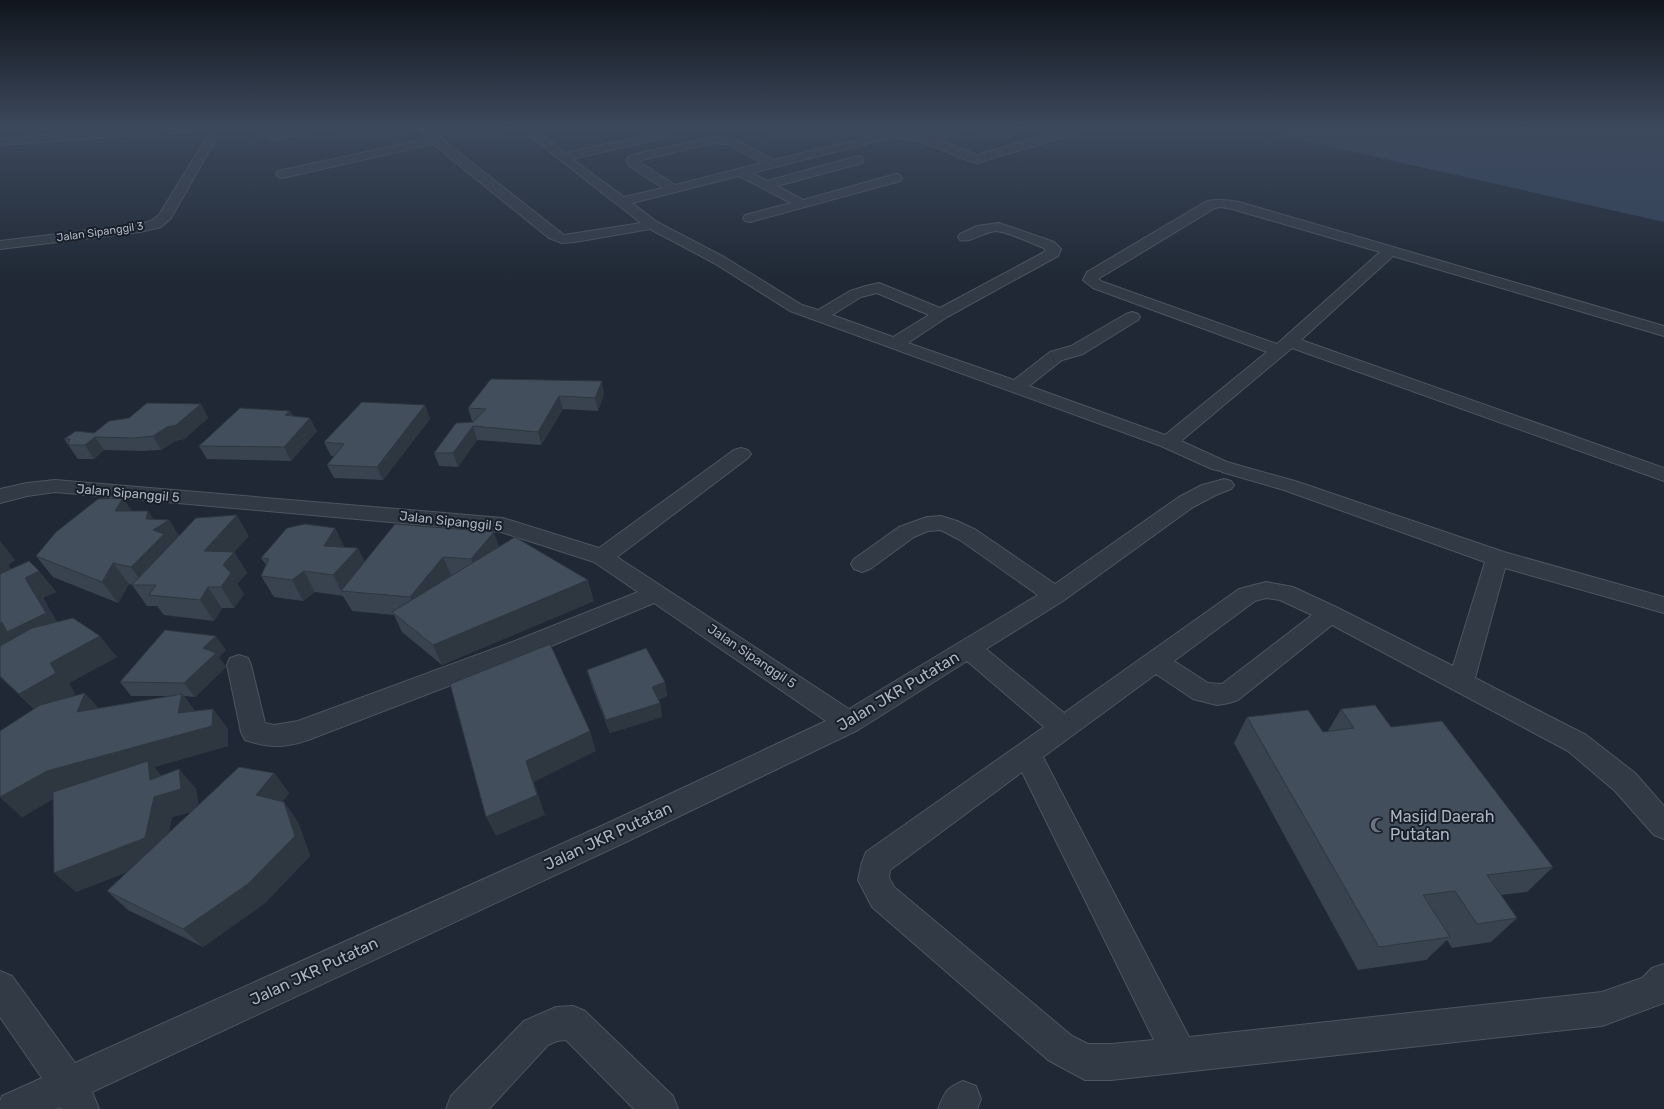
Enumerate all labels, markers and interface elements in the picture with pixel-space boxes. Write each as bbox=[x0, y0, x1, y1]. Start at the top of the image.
street label: Jalan Sipanggil 3 bbox=[56, 219, 145, 245]
street label: Jalan Sipanggil 5 bbox=[76, 481, 180, 506]
street label: Jalan Sipanggil 5 bbox=[399, 508, 504, 535]
street label: Jalan Sipanggil 5 bbox=[704, 621, 799, 692]
street label: Jalan JKR Putatan bbox=[833, 647, 963, 735]
street label: Jalan JKR Putatan bbox=[541, 798, 675, 874]
place label: Masjid Daerah Putatan bbox=[1390, 807, 1494, 844]
mosque icon: Masjid Daerah Putatan bbox=[1369, 816, 1387, 834]
street label: Jalan JKR Putatan bbox=[247, 933, 381, 1009]

